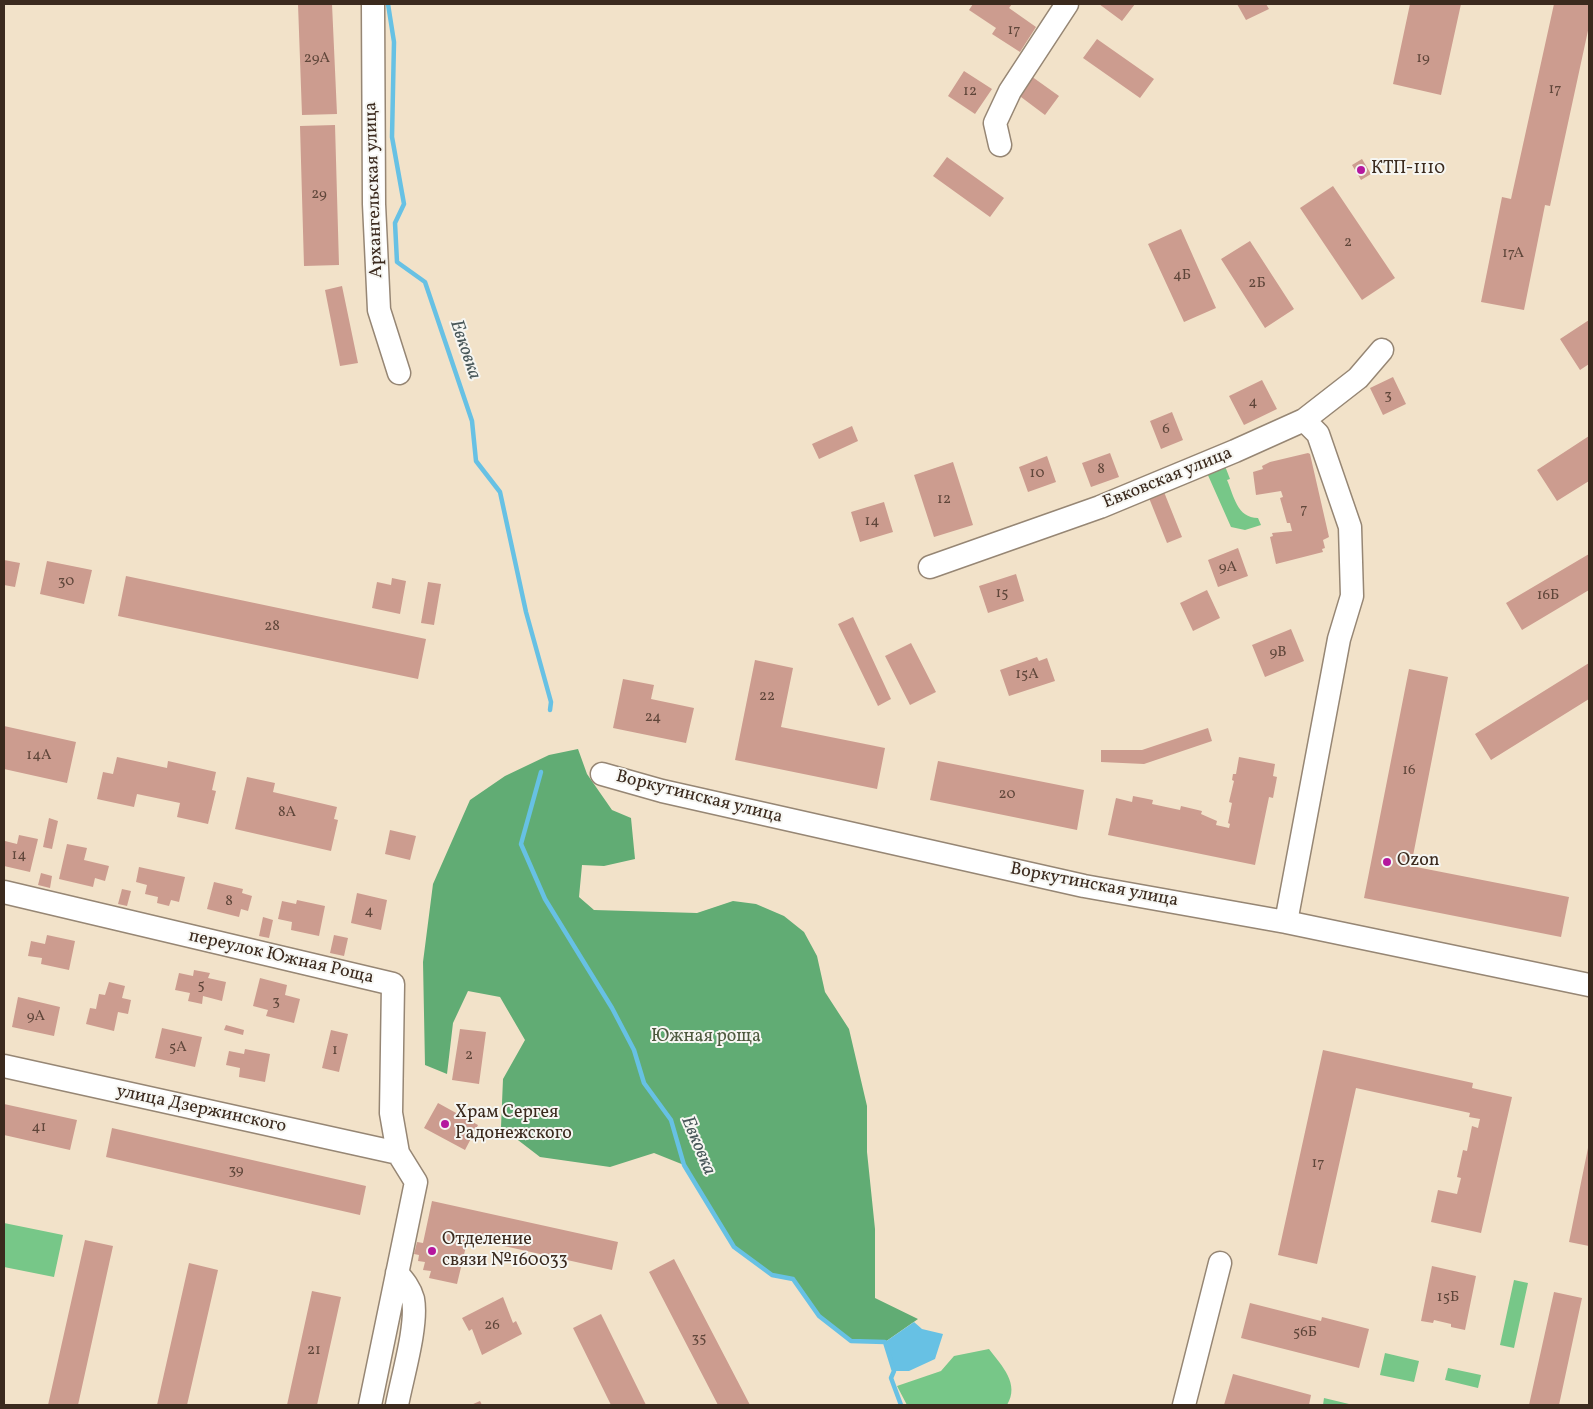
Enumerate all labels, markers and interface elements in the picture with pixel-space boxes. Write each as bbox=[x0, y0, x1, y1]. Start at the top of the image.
house number: 17 bbox=[1007, 22, 1021, 40]
house number: 29А bbox=[304, 50, 330, 68]
house number: 19 bbox=[1416, 50, 1430, 68]
house number: 17 bbox=[1548, 81, 1562, 99]
house number: 12 bbox=[963, 83, 977, 101]
street label: Архангельская улица bbox=[361, 101, 389, 279]
place label: КТП-1110 bbox=[1371, 159, 1445, 181]
marker: КТП-1110 bbox=[1355, 164, 1367, 176]
house number: 29 bbox=[311, 186, 327, 204]
house number: 2 bbox=[1344, 234, 1352, 252]
house number: 17А bbox=[1502, 245, 1524, 263]
house number: 4Б bbox=[1173, 267, 1191, 285]
house number: 2Б bbox=[1248, 275, 1266, 293]
water label: Евковка bbox=[443, 317, 485, 383]
house number: 3 bbox=[1384, 387, 1392, 405]
house number: 4 bbox=[1249, 394, 1257, 412]
house number: 6 bbox=[1162, 421, 1170, 439]
street label: Евковская улица bbox=[1100, 443, 1236, 515]
house number: 8 bbox=[1097, 461, 1105, 479]
house number: 10 bbox=[1030, 465, 1044, 483]
house number: 12 bbox=[937, 491, 951, 509]
house number: 7 bbox=[1300, 501, 1308, 519]
house number: 14 bbox=[865, 513, 879, 531]
house number: 9А bbox=[1219, 559, 1237, 577]
house number: 30 bbox=[58, 573, 74, 591]
house number: 15 bbox=[995, 585, 1009, 603]
house number: 16Б bbox=[1537, 587, 1559, 605]
house number: 28 bbox=[264, 618, 280, 636]
house number: 9В bbox=[1269, 644, 1287, 662]
house number: 15А bbox=[1015, 666, 1039, 684]
house number: 22 bbox=[759, 688, 775, 706]
house number: 24 bbox=[645, 709, 661, 727]
house number: 14А bbox=[26, 747, 52, 765]
house number: 16 bbox=[1402, 762, 1416, 780]
street label: Воркутинская улица bbox=[613, 767, 785, 829]
house number: 20 bbox=[999, 786, 1015, 804]
house number: 8А bbox=[278, 804, 296, 822]
house number: 14 bbox=[12, 847, 26, 865]
place label: Ozon bbox=[1397, 851, 1439, 873]
marker: Ozon bbox=[1381, 856, 1393, 868]
street label: Воркутинская улица bbox=[1008, 859, 1180, 913]
house number: 8 bbox=[225, 893, 233, 911]
house number: 4 bbox=[365, 903, 373, 921]
street label: переулок Южная Роща bbox=[186, 926, 376, 990]
house number: 5 bbox=[197, 977, 205, 995]
house number: 3 bbox=[272, 993, 280, 1011]
house number: 9А bbox=[27, 1008, 45, 1026]
park label: Южная роща bbox=[651, 1027, 761, 1049]
house number: 5А bbox=[169, 1039, 187, 1057]
house number: 1 bbox=[332, 1042, 338, 1060]
house number: 2 bbox=[465, 1047, 473, 1065]
street label: улица Дзержинского bbox=[114, 1081, 288, 1139]
place label: Храм Сергея Радонежского bbox=[455, 1103, 572, 1146]
water label: Евковка bbox=[674, 1113, 720, 1179]
marker: Храм Сергея Радонежского bbox=[439, 1118, 451, 1130]
house number: 41 bbox=[32, 1119, 46, 1137]
house number: 17 bbox=[1311, 1155, 1325, 1173]
house number: 39 bbox=[228, 1162, 244, 1180]
place label: Отделение связи №160033 bbox=[442, 1230, 568, 1272]
marker: Отделение связи №160033 bbox=[426, 1245, 438, 1257]
house number: 15Б bbox=[1437, 1289, 1459, 1307]
house number: 26 bbox=[484, 1317, 500, 1335]
house number: 56Б bbox=[1293, 1324, 1317, 1342]
house number: 35 bbox=[692, 1330, 706, 1348]
house number: 21 bbox=[307, 1342, 321, 1360]

